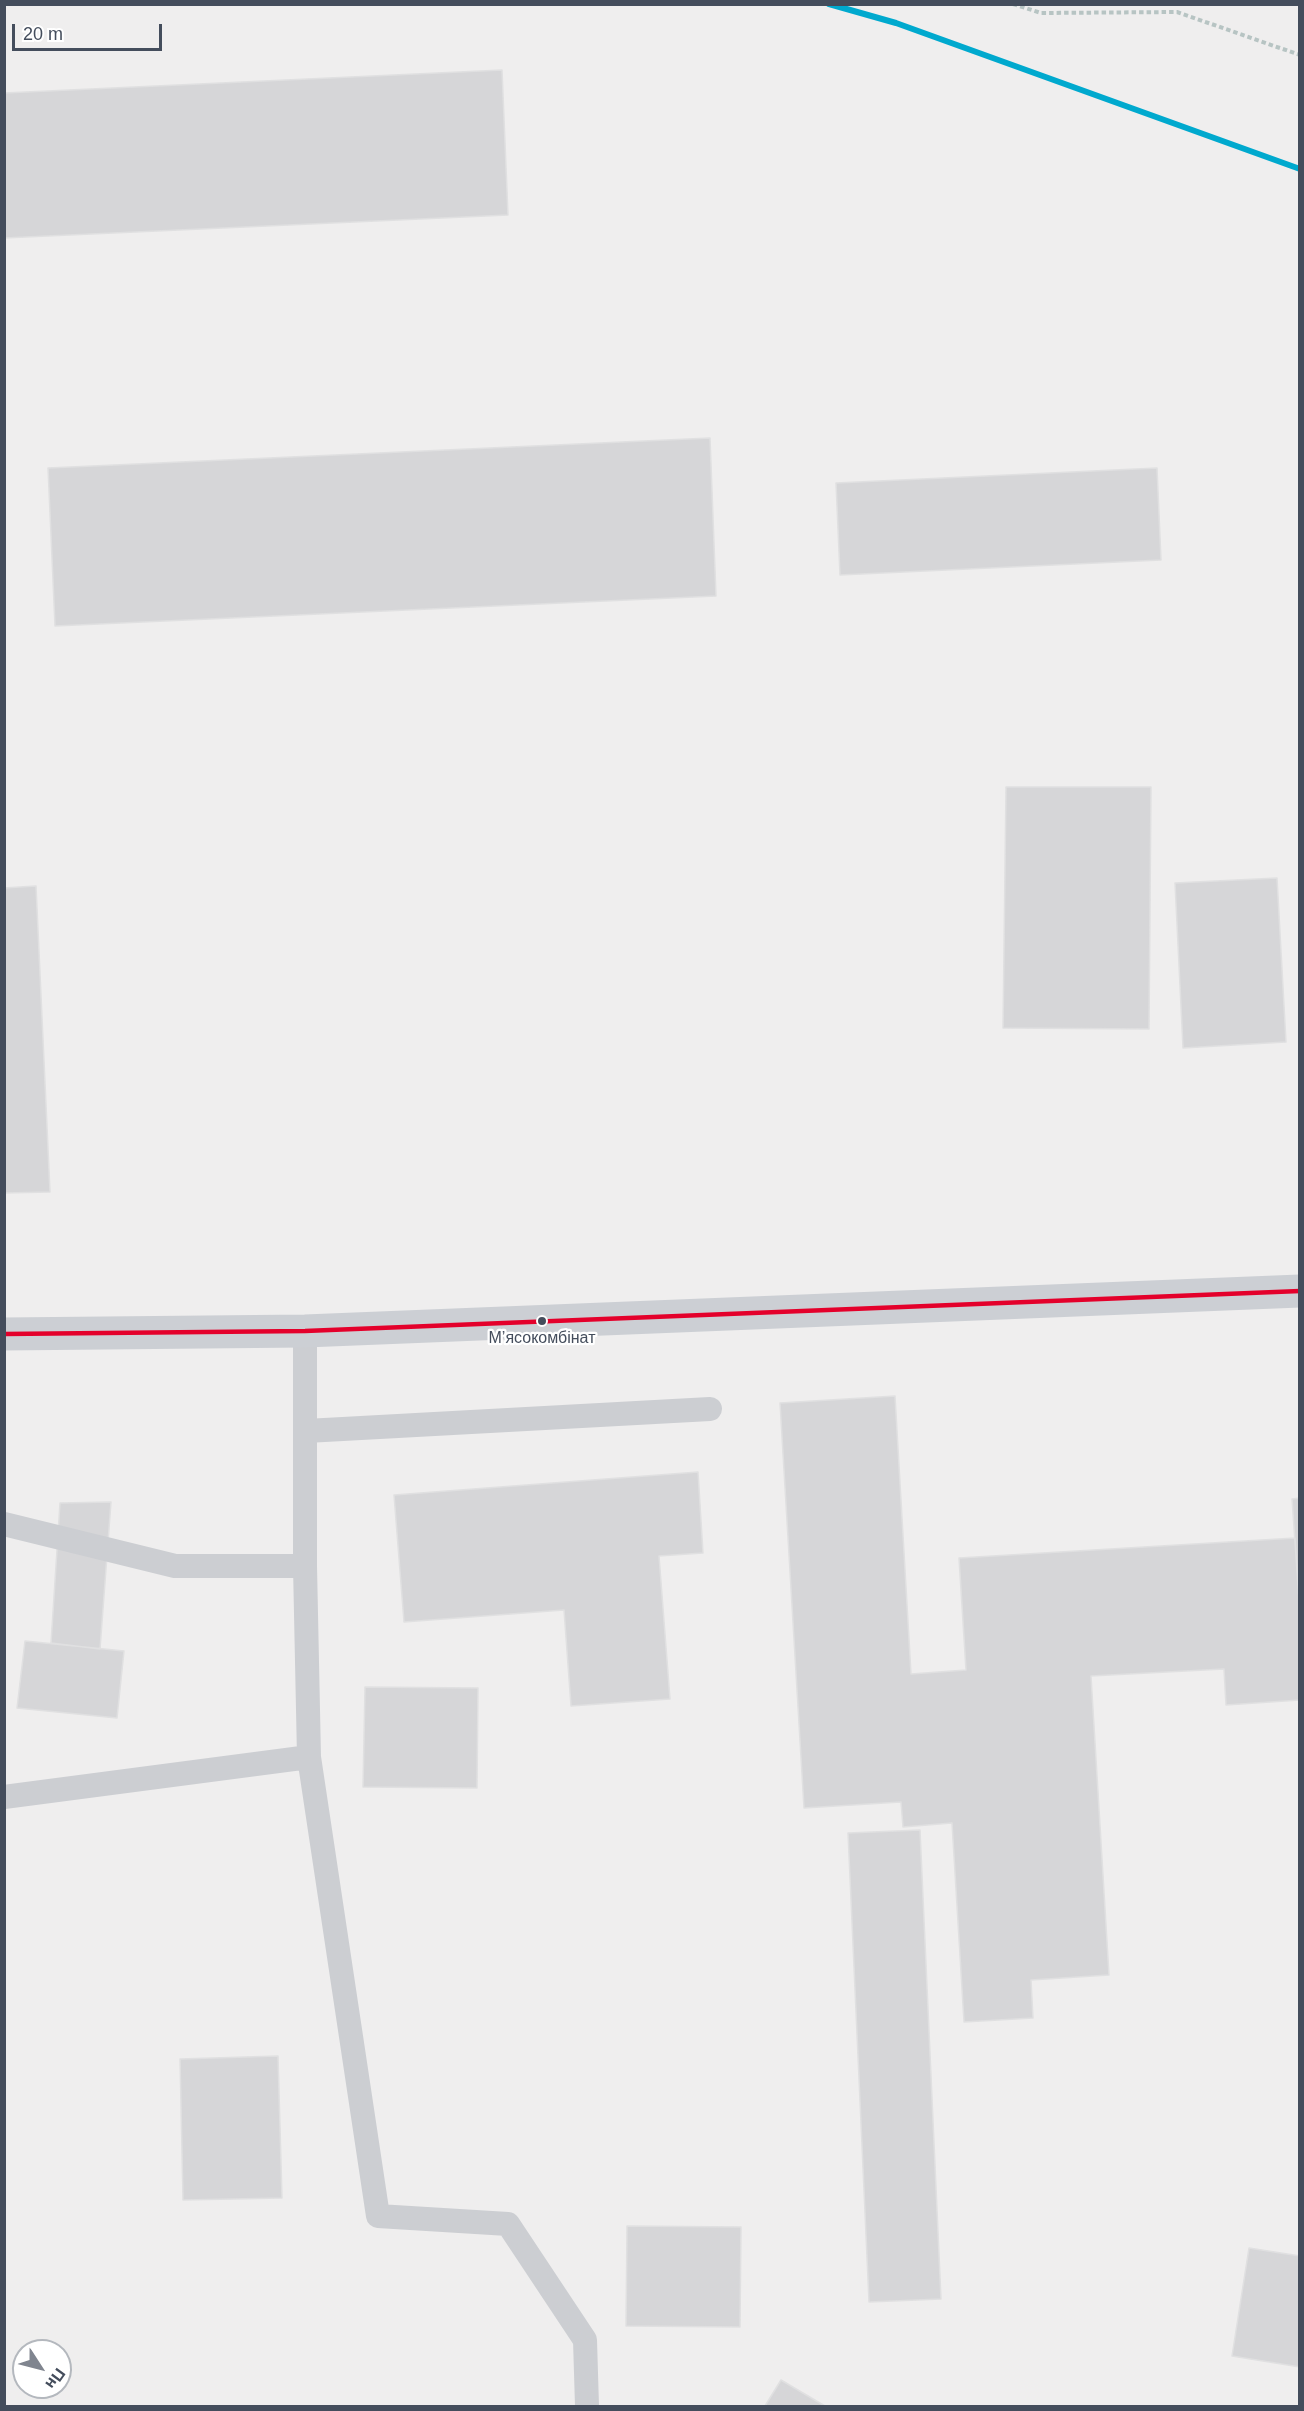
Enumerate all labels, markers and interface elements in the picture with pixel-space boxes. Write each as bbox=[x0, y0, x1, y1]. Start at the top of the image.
scale bar bbox=[15, 12, 165, 50]
text: 20 m bbox=[23, 24, 63, 44]
marker: М’ясокомбінат bbox=[536, 1315, 548, 1327]
place label: М’ясокомбінат bbox=[489, 1329, 595, 1349]
north arrow bbox=[12, 2339, 72, 2399]
text: Пн bbox=[42, 2365, 68, 2392]

